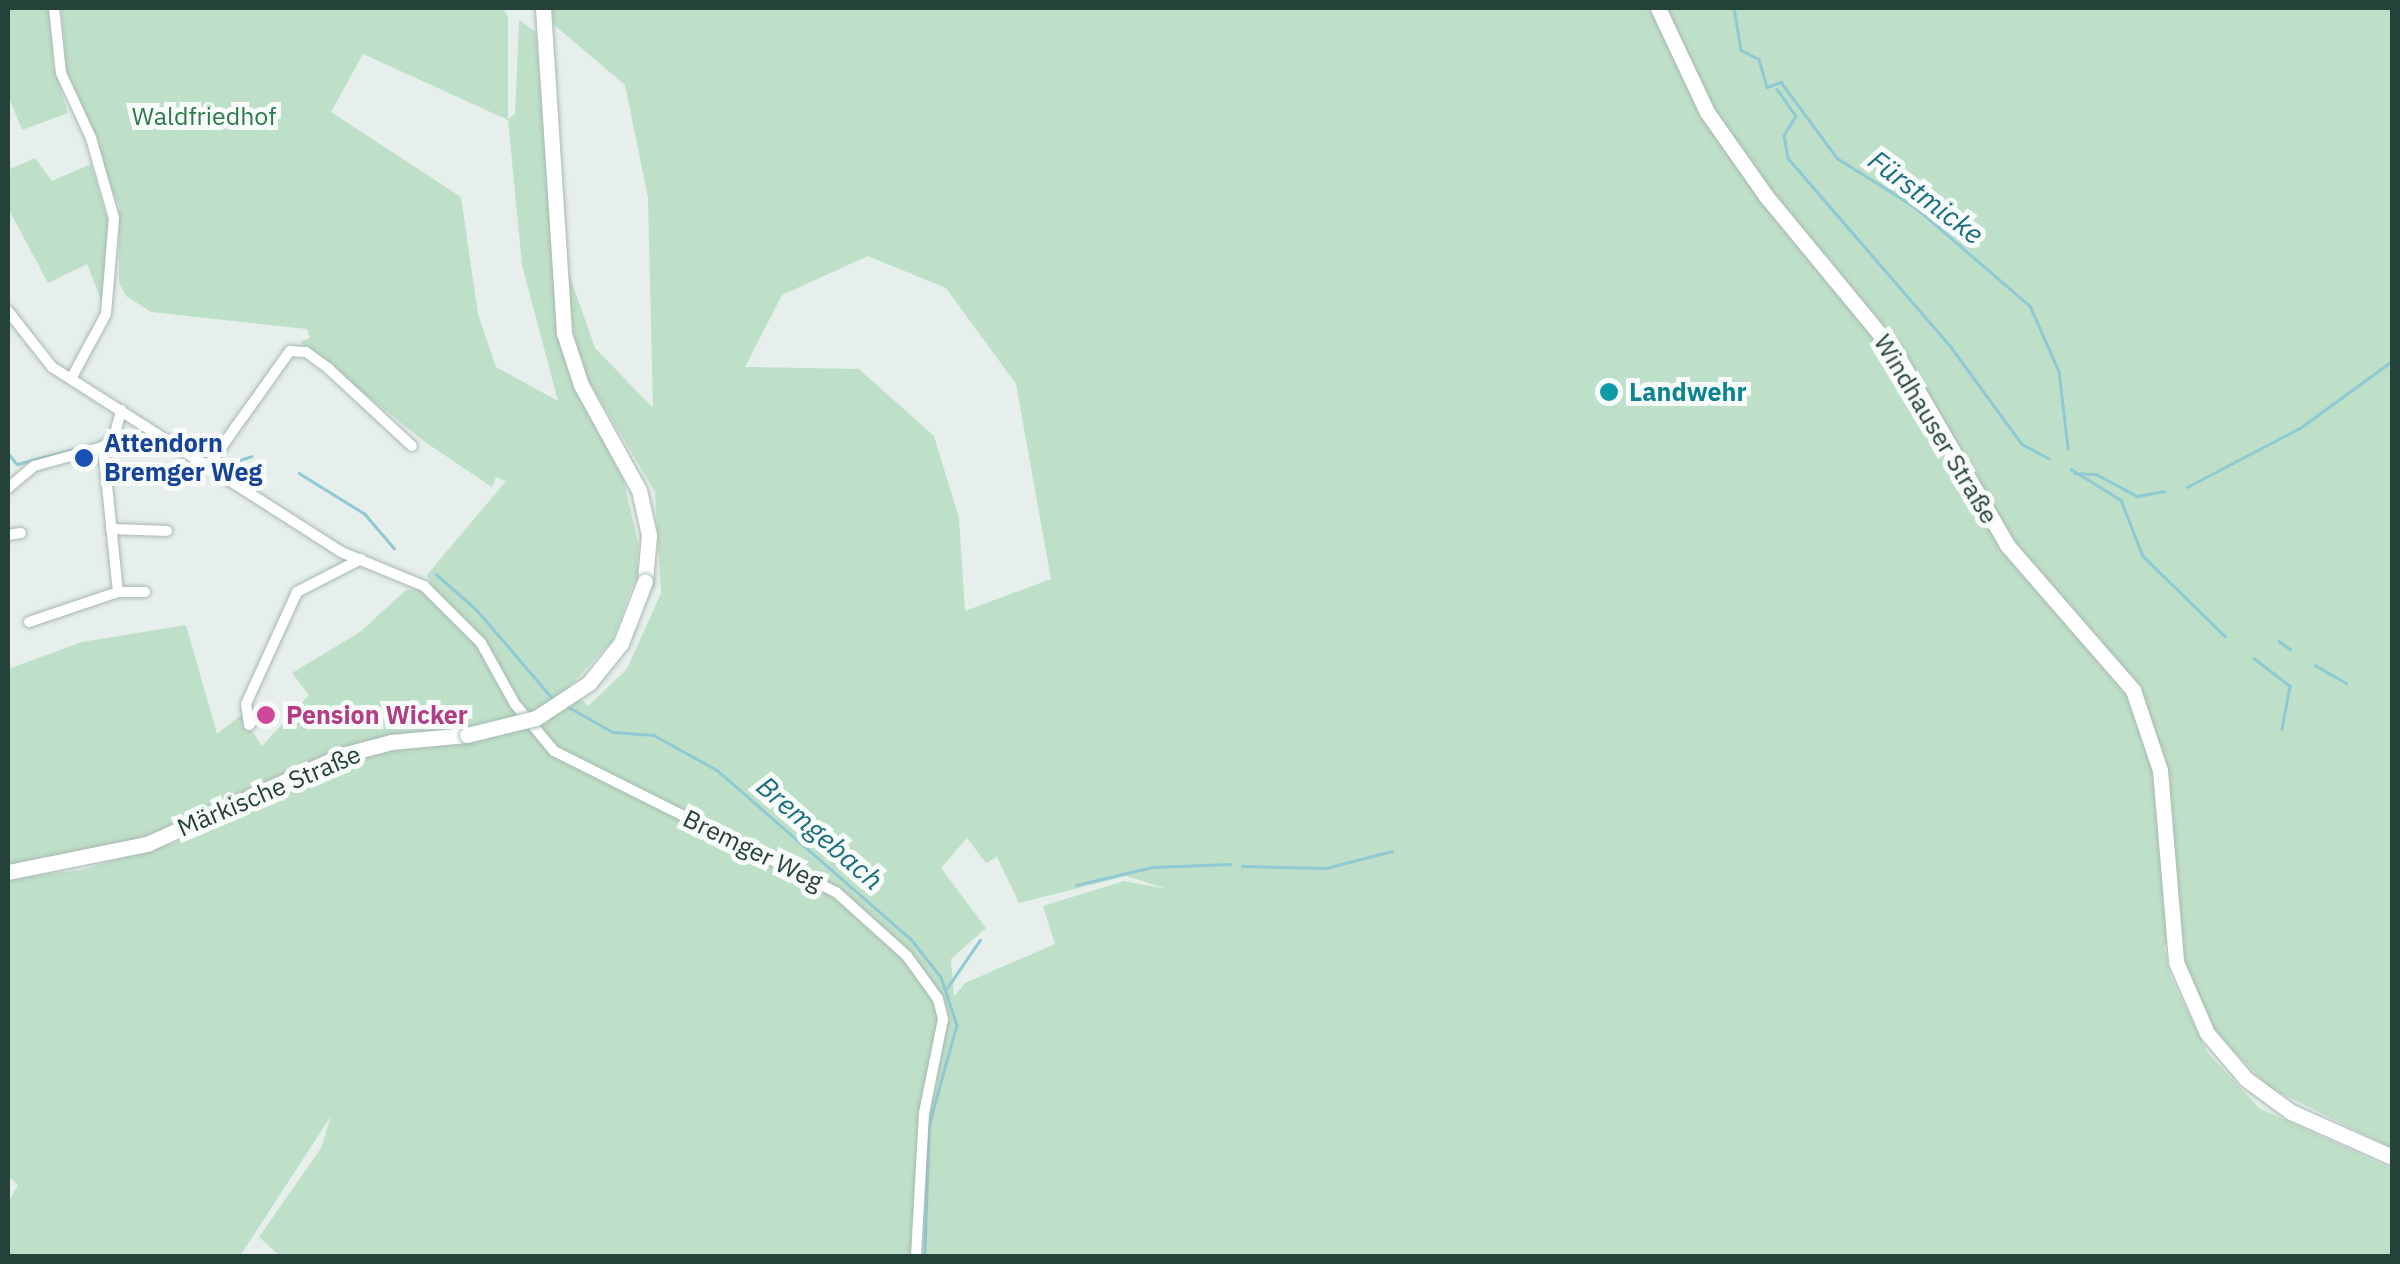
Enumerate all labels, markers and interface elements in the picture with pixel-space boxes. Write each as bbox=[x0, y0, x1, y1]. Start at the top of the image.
park label: Waldfriedhof bbox=[132, 101, 276, 131]
water label: Fürstmicke bbox=[1862, 143, 1990, 251]
street label: Windhauser Straße bbox=[1868, 329, 2004, 529]
place label: Landwehr bbox=[1629, 377, 1746, 407]
marker: Landwehr bbox=[1598, 381, 1620, 403]
place label: Attendorn Bremger Weg bbox=[104, 429, 262, 488]
marker: Attendorn Bremger Weg bbox=[73, 447, 95, 469]
place label: Pension Wicker bbox=[286, 700, 468, 730]
marker: Pension Wicker bbox=[255, 704, 277, 726]
street label: Märkische Straße bbox=[173, 739, 365, 843]
water label: Bremgebach bbox=[750, 769, 890, 897]
street label: Bremger Weg bbox=[678, 803, 828, 897]

